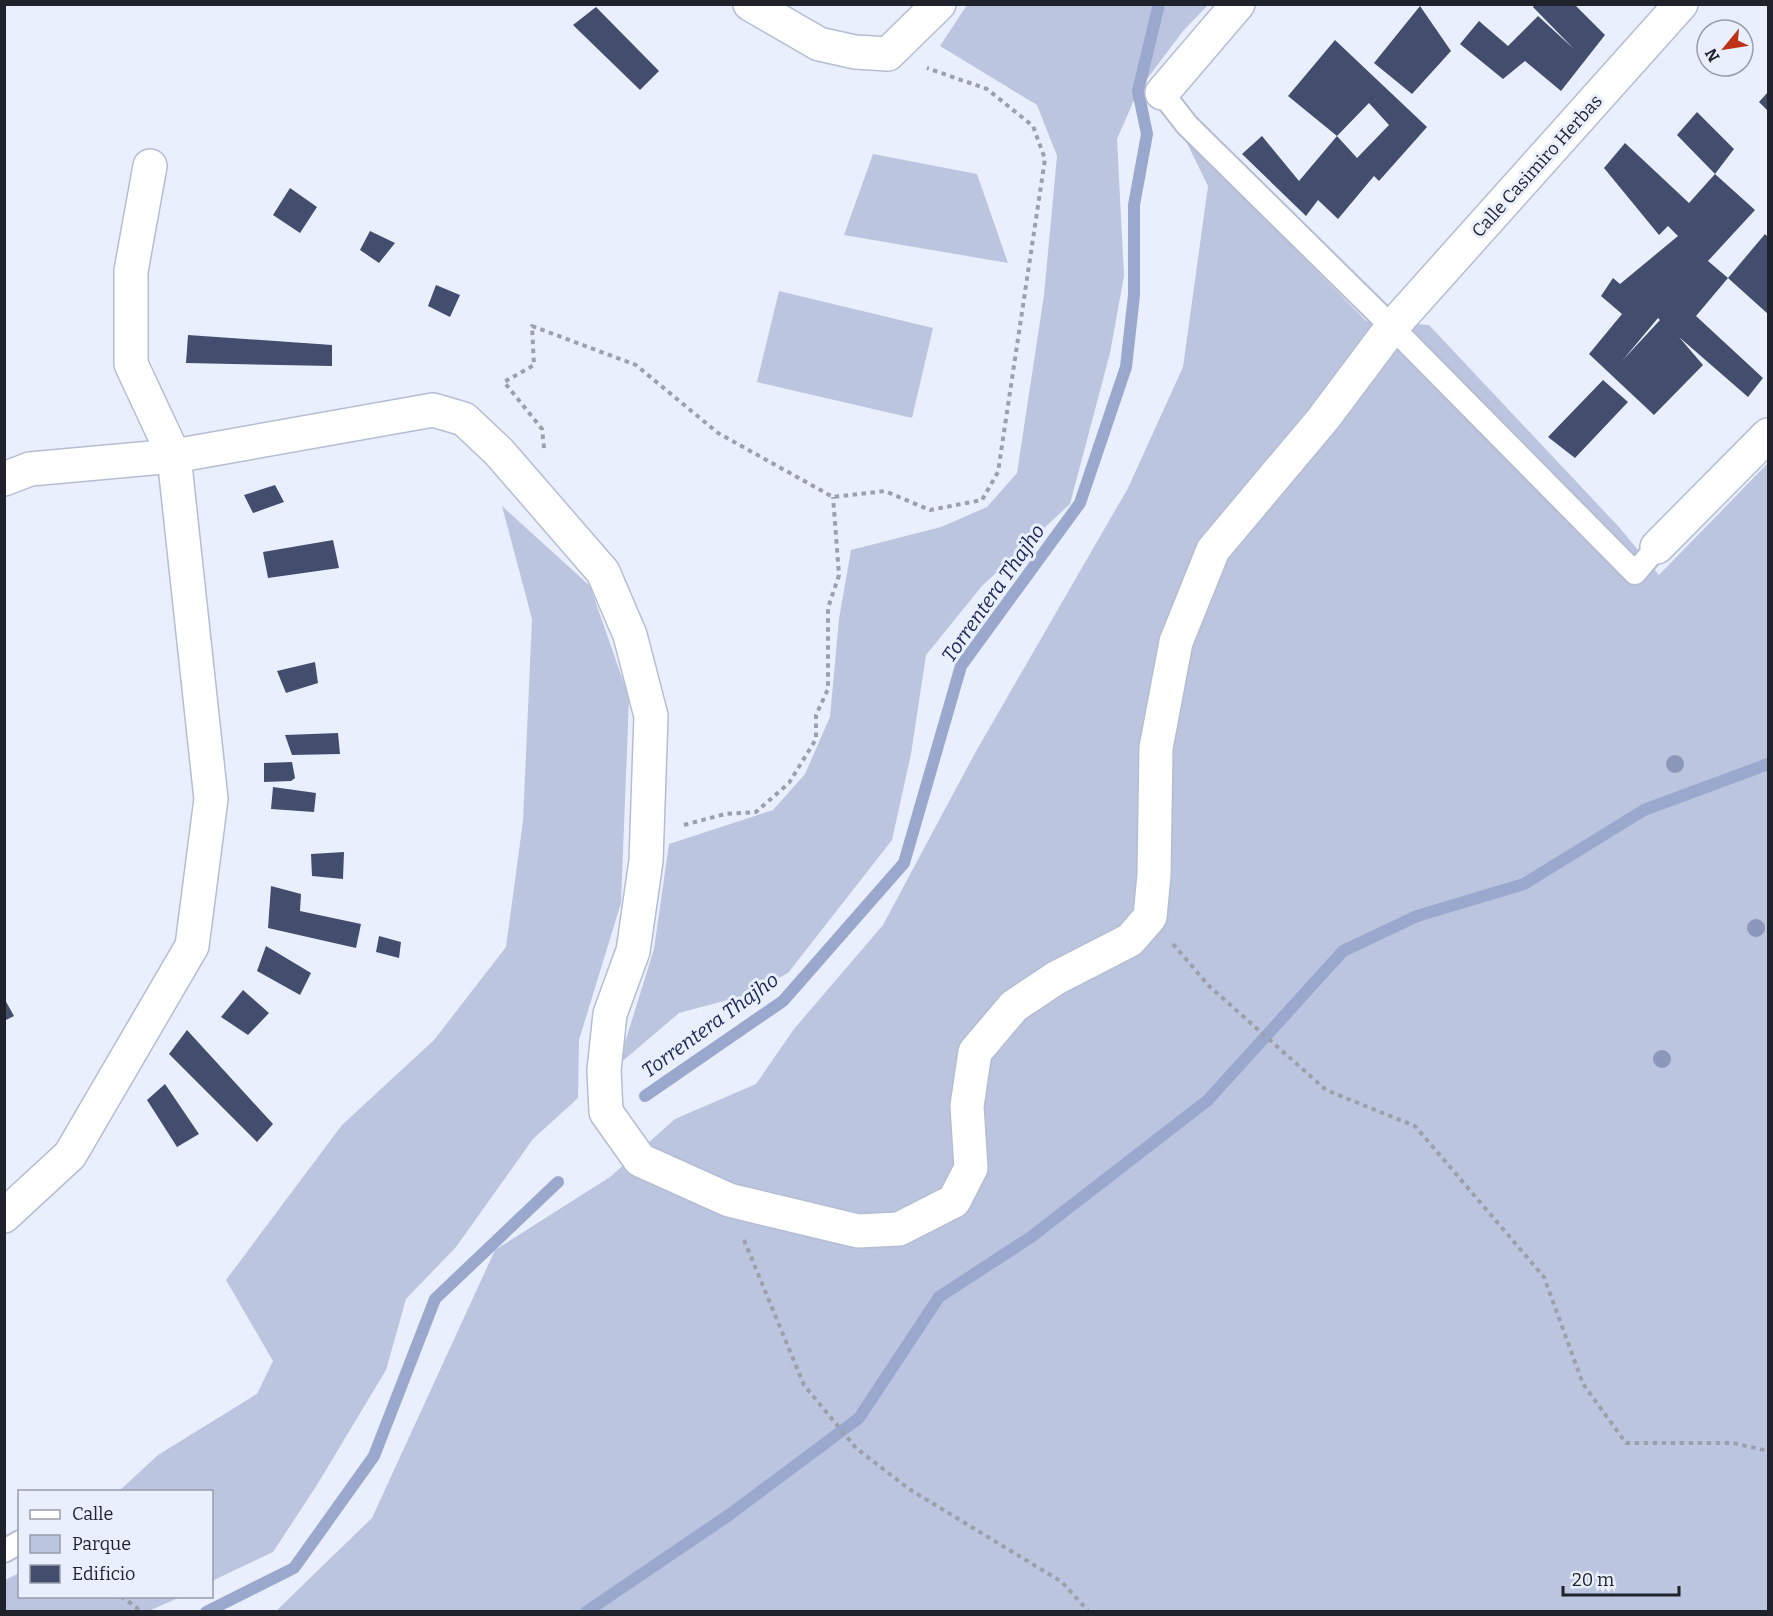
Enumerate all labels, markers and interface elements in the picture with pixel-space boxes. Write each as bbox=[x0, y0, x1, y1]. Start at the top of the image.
north arrow bbox=[1695, 18, 1755, 78]
text: N bbox=[1701, 45, 1724, 65]
street label: Calle Casimiro Herbas bbox=[1467, 90, 1607, 242]
water label: Torrentera Thajho bbox=[936, 519, 1050, 667]
water label: Torrentera Thajho bbox=[637, 967, 784, 1083]
legend bbox=[18, 1490, 213, 1598]
text: Calle bbox=[72, 1503, 113, 1525]
text: Parque bbox=[72, 1533, 131, 1555]
scale bar bbox=[1563, 1559, 1678, 1597]
text: Edificio bbox=[72, 1563, 135, 1585]
text: 20 m bbox=[1572, 1569, 1614, 1591]

